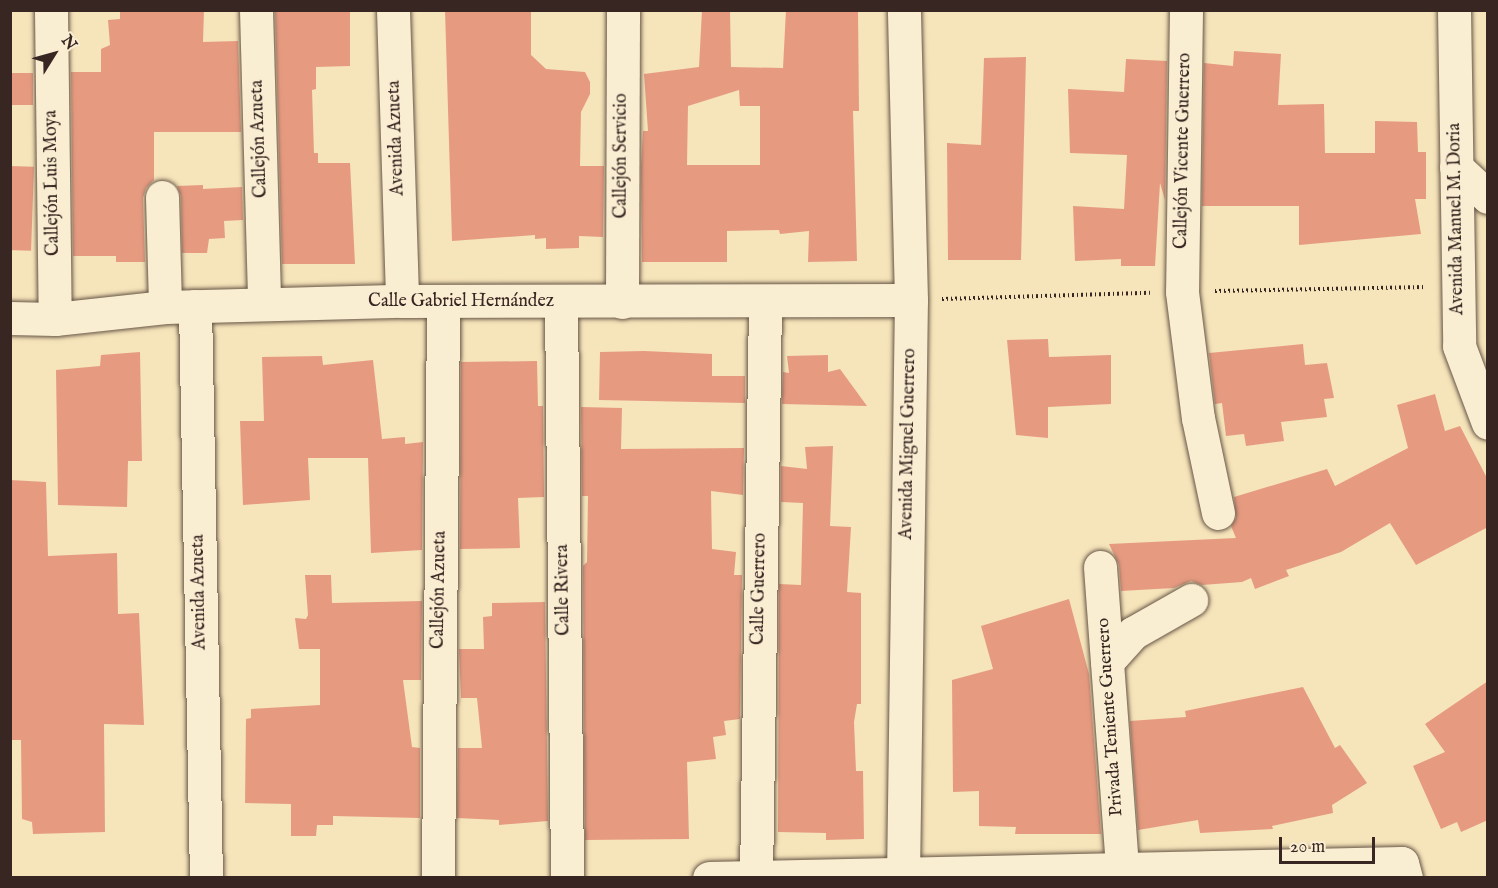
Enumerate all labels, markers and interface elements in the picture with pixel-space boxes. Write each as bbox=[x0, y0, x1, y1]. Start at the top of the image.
north arrow bbox=[24, 24, 84, 84]
text: N bbox=[56, 32, 81, 55]
street label: Callejón Vicente Guerrero bbox=[1171, 53, 1197, 249]
street label: Callejón Azueta bbox=[247, 80, 273, 198]
street label: Avenida Azueta bbox=[384, 80, 410, 196]
street label: Callejón Servicio bbox=[611, 93, 633, 219]
street label: Callejón Luis Moya bbox=[41, 110, 65, 256]
street label: Avenida Manuel M. Doria bbox=[1445, 123, 1469, 315]
street label: Calle Gabriel Hernández bbox=[368, 291, 554, 313]
street label: Avenida Miguel Guerrero bbox=[897, 348, 921, 540]
street label: Callejón Azueta bbox=[428, 531, 452, 649]
street label: Calle Guerrero bbox=[748, 533, 772, 645]
street label: Avenida Azueta bbox=[188, 534, 212, 650]
street label: Calle Rivera bbox=[552, 544, 576, 636]
street label: Privada Teniente Guerrero bbox=[1093, 617, 1129, 817]
scale bar bbox=[1282, 825, 1378, 863]
text: 20 m bbox=[1290, 836, 1325, 859]

